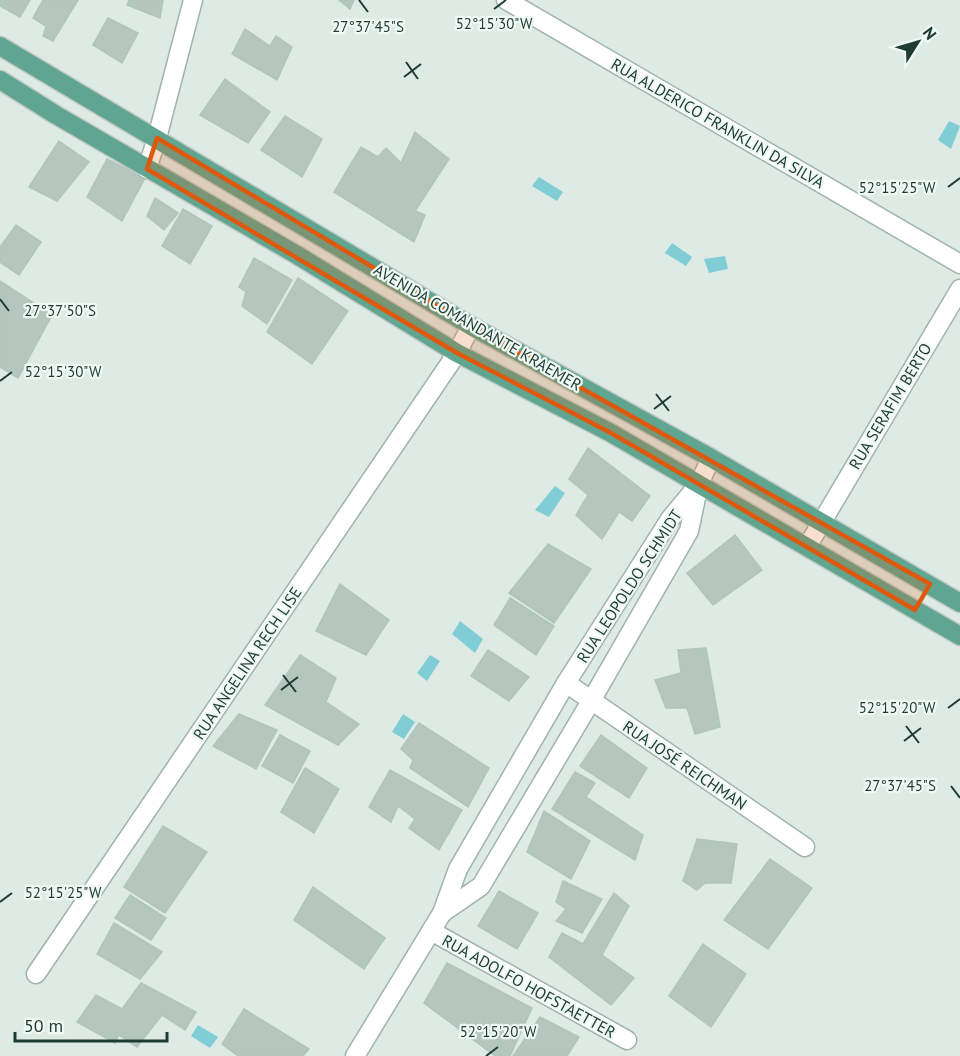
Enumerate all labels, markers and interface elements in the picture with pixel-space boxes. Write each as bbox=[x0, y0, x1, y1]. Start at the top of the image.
north arrow bbox=[888, 12, 948, 72]
text: 52°15'30"W bbox=[456, 14, 533, 33]
text: 27°37'45"S bbox=[332, 17, 404, 36]
text: N bbox=[919, 23, 941, 43]
street label: RUA ALDERICO FRANKLIN DA SILVA bbox=[608, 54, 829, 193]
text: 52°15'25"W bbox=[859, 178, 936, 197]
street label: AVENIDA COMANDANTE KRAEMER bbox=[371, 259, 585, 395]
text: 27°37'50"S bbox=[24, 301, 96, 320]
street label: RUA SERAFIM BERTO bbox=[844, 339, 936, 473]
text: 52°15'30"W bbox=[25, 362, 102, 381]
street label: RUA LEOPOLDO SCHMIDT bbox=[572, 506, 686, 666]
street label: RUA ANGELINA RECH LISE bbox=[188, 583, 306, 743]
text: 52°15'20"W bbox=[859, 698, 936, 717]
street label: RUA JOSÉ REICHMAN bbox=[619, 716, 751, 814]
text: 27°37'45"S bbox=[864, 776, 936, 795]
text: 52°15'25"W bbox=[25, 883, 102, 902]
street label: RUA ADOLFO HOFSTAETTER bbox=[439, 930, 619, 1042]
scale bar bbox=[15, 1005, 166, 1043]
text: 50 m bbox=[24, 1014, 63, 1037]
text: 52°15'20"W bbox=[460, 1022, 537, 1041]

